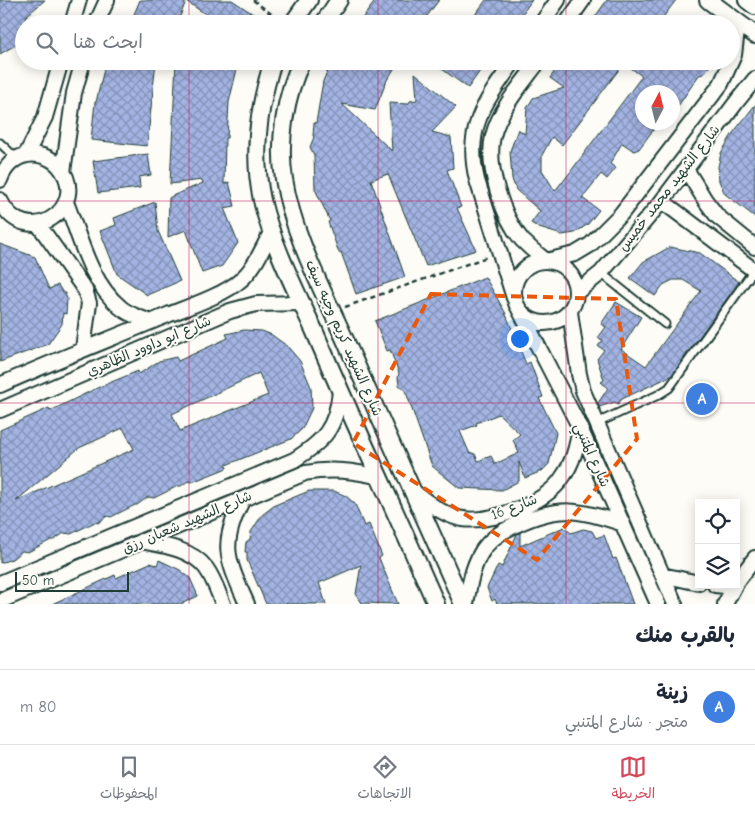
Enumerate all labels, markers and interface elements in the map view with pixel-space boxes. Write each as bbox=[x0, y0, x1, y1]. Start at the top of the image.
search box bbox=[15, 15, 740, 70]
icon: search bbox=[33, 29, 61, 57]
text: ابحث هنا bbox=[73, 31, 143, 53]
north arrow bbox=[635, 85, 680, 130]
street label: شارع الشهيد محمد خميس bbox=[614, 122, 724, 255]
street label: شارع الشهيد كريم وجيه سيف bbox=[300, 257, 386, 420]
street label: شارع ابو داوود الظاهري bbox=[84, 312, 214, 382]
your location bbox=[507, 326, 533, 352]
pin: A bbox=[686, 380, 718, 418]
street label: شارع المتنبي bbox=[567, 420, 614, 491]
street label: شارع الشهيد شعبان رزق bbox=[120, 487, 255, 558]
street label: شارع 16 bbox=[488, 490, 540, 524]
map controls bbox=[695, 499, 740, 589]
button: locate bbox=[695, 499, 740, 544]
button: layers bbox=[695, 544, 740, 589]
scale bar bbox=[15, 569, 129, 592]
text: 50 m bbox=[22, 572, 54, 589]
text: بالقرب منك bbox=[635, 623, 735, 647]
text: زينة bbox=[656, 682, 688, 704]
text: 80 m bbox=[20, 698, 57, 716]
text: A bbox=[715, 698, 723, 716]
text: متجر · شارع المتنبي bbox=[565, 713, 688, 731]
tab: المحفوظات bbox=[100, 753, 158, 806]
tab: الاتجاهات bbox=[357, 753, 412, 806]
tab: الخريطة bbox=[611, 753, 655, 806]

